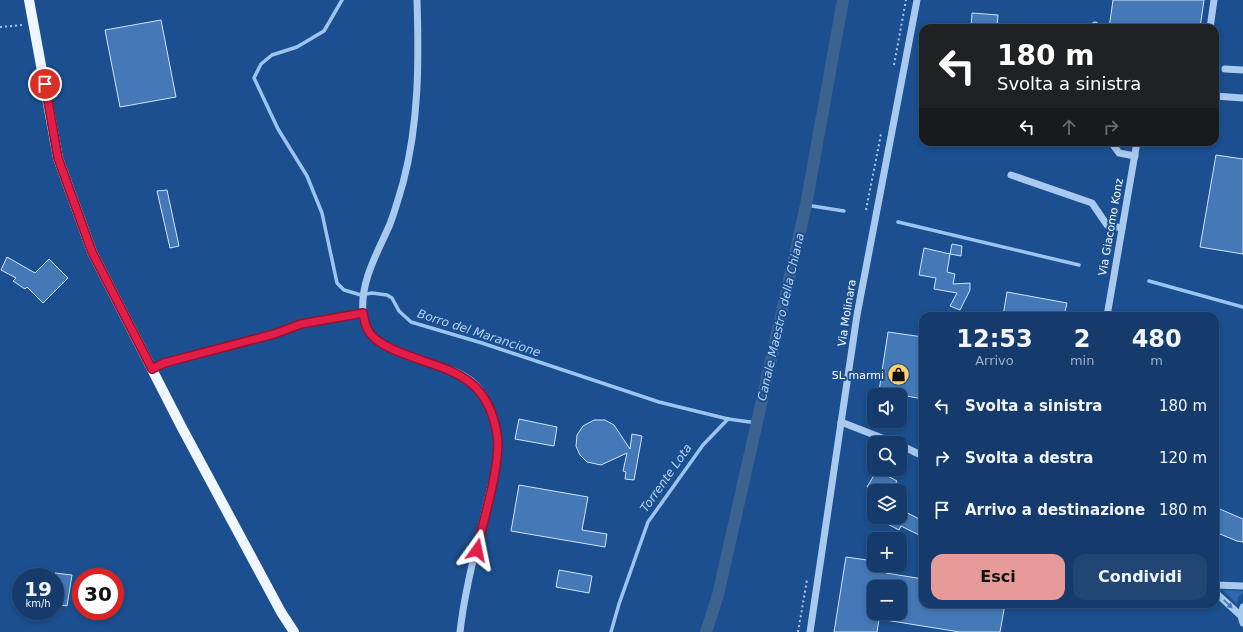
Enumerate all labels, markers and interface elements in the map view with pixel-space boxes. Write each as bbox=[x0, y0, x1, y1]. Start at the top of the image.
text: 180 m bbox=[997, 39, 1094, 72]
icon: left bbox=[931, 40, 983, 92]
pin bbox=[28, 67, 62, 101]
icon: arrive bbox=[34, 73, 56, 95]
text: Svolta a sinistra bbox=[997, 73, 1141, 94]
icon: left bbox=[1016, 116, 1038, 138]
icon: ahead bbox=[1058, 116, 1080, 138]
icon: right bbox=[1100, 116, 1122, 138]
street label: Via Giacomo Konz bbox=[1096, 177, 1126, 277]
water label: Canale Maestro della Chiana bbox=[755, 232, 807, 402]
street label: Via Molinara bbox=[835, 278, 859, 348]
water label: Borro del Marancione bbox=[416, 306, 542, 360]
text: 12:53 bbox=[956, 325, 1033, 353]
text: 2 bbox=[1074, 325, 1090, 353]
text: 480 bbox=[1132, 325, 1182, 353]
text: Arrivo bbox=[975, 353, 1014, 368]
text: min bbox=[1070, 353, 1094, 368]
text: m bbox=[1150, 353, 1163, 368]
shop icon: SL marmi bbox=[886, 362, 912, 388]
place label: SL marmi bbox=[832, 369, 884, 382]
map controls bbox=[867, 388, 907, 620]
button: sound bbox=[867, 388, 907, 428]
icon: left bbox=[931, 395, 953, 417]
text: Svolta a sinistra bbox=[965, 397, 1102, 415]
text: 180 m bbox=[1159, 397, 1207, 415]
button: search bbox=[867, 436, 907, 476]
water label: Torrente Lota bbox=[637, 441, 695, 515]
icon: right bbox=[931, 447, 953, 469]
text: Svolta a destra bbox=[965, 449, 1093, 467]
text: 120 m bbox=[1159, 449, 1207, 467]
button: layers bbox=[867, 484, 907, 524]
icon: arrive bbox=[931, 499, 953, 521]
text: Arrivo a destinazione bbox=[965, 501, 1145, 519]
text: 180 m bbox=[1159, 501, 1207, 519]
position arrow bbox=[456, 529, 498, 571]
button: + bbox=[867, 532, 907, 572]
button: Esci bbox=[931, 554, 1065, 600]
button: Condividi bbox=[1073, 554, 1207, 600]
speed limit sign: 30 bbox=[72, 568, 124, 620]
text: 19 bbox=[24, 577, 52, 601]
button: − bbox=[867, 580, 907, 620]
text: km/h bbox=[25, 598, 51, 609]
one-way arrow bbox=[1223, 599, 1233, 609]

